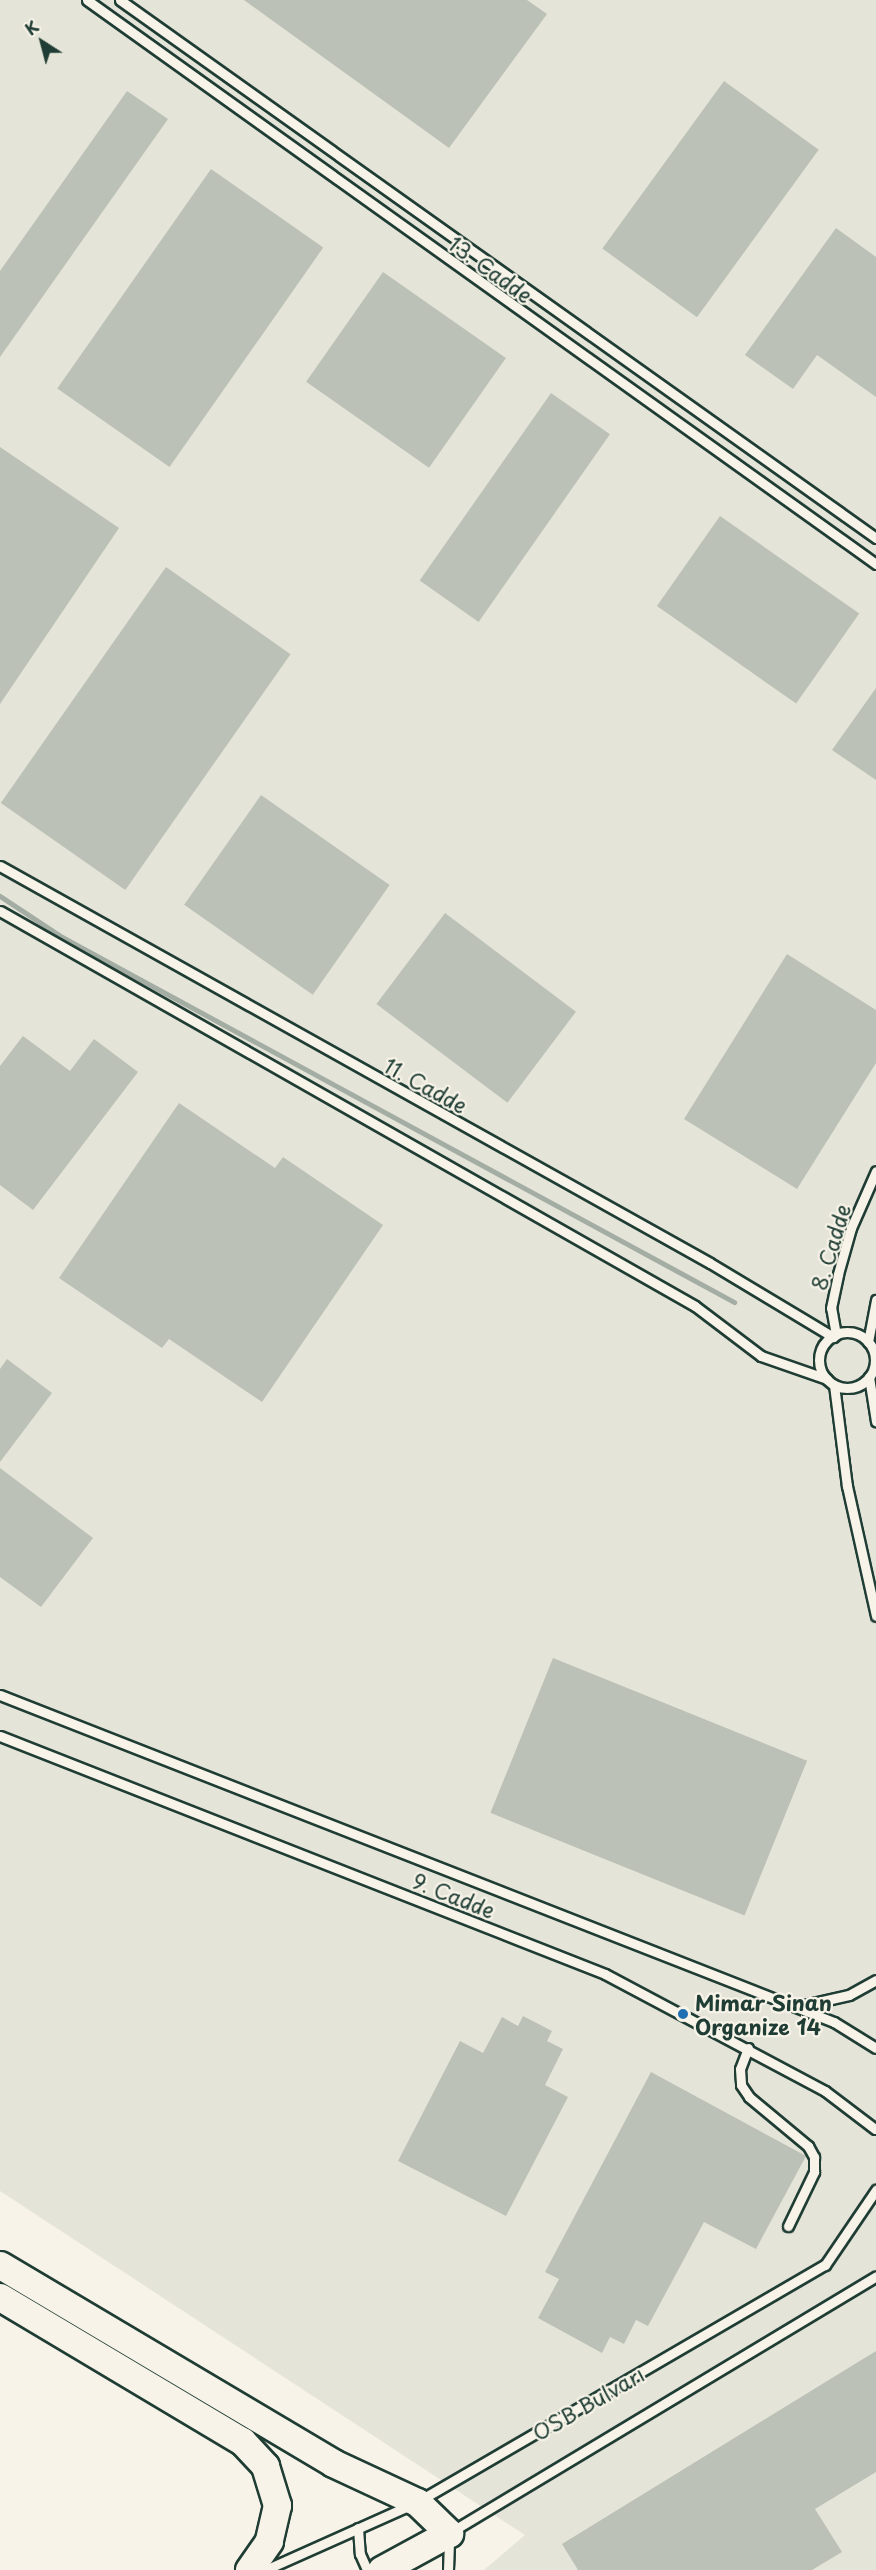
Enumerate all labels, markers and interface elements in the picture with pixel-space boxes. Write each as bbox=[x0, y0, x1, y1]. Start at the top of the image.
north arrow bbox=[12, 12, 72, 72]
text: K bbox=[20, 14, 43, 41]
street label: 13. Cadde bbox=[444, 230, 538, 308]
street label: 11. Cadde bbox=[379, 1051, 473, 1119]
street label: 8. Cadde bbox=[805, 1201, 855, 1293]
street label: 9. Cadde bbox=[409, 1867, 499, 1923]
place label: Mimar Sinan Organize 14 bbox=[695, 1989, 832, 2039]
marker: Mimar Sinan Organize 14 bbox=[676, 2007, 690, 2021]
street label: OSB Bulvarı bbox=[529, 2362, 647, 2444]

